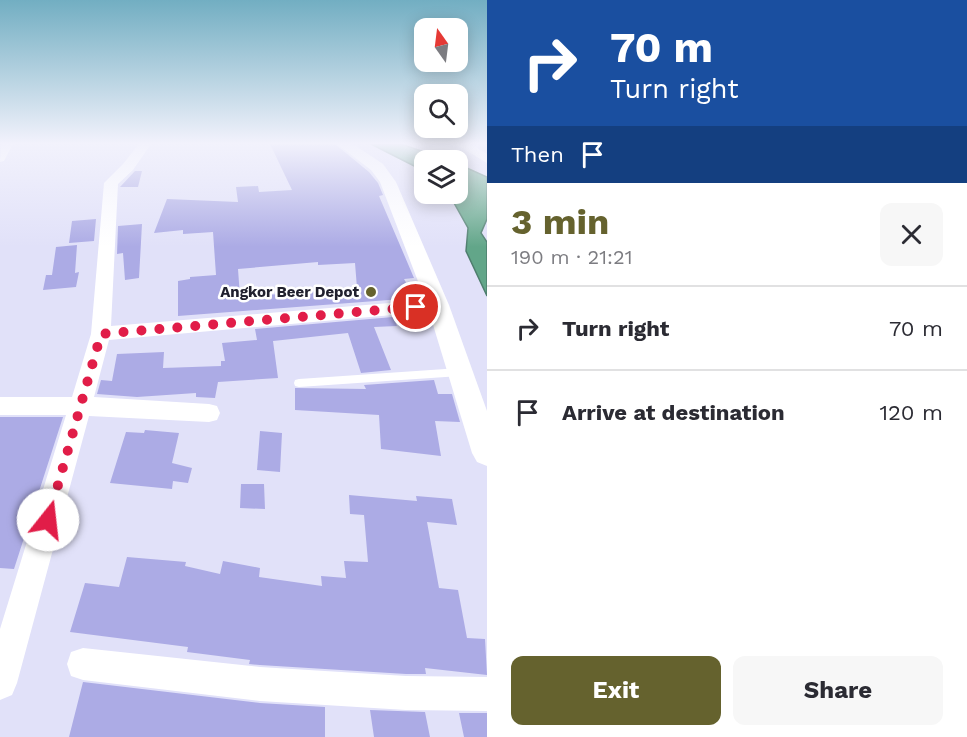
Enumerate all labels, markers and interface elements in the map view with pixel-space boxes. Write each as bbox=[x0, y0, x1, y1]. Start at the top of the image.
north arrow bbox=[414, 18, 468, 72]
map controls bbox=[414, 18, 468, 204]
text: 70 m bbox=[610, 23, 713, 72]
icon: right bbox=[511, 24, 589, 102]
text: Turn right bbox=[610, 73, 739, 105]
button: search bbox=[414, 84, 468, 138]
icon: arrive bbox=[576, 138, 609, 171]
text: Then bbox=[511, 142, 564, 167]
button: layers bbox=[414, 150, 468, 204]
text: 3 min bbox=[511, 201, 609, 243]
button: close bbox=[880, 203, 943, 266]
text: 190 m · 21:21 bbox=[511, 245, 632, 269]
pin bbox=[390, 281, 441, 332]
place label: Angkor Beer Depot bbox=[220, 283, 359, 301]
marker: Angkor Beer Depot bbox=[364, 285, 378, 299]
icon: arrive bbox=[399, 290, 432, 323]
icon: right bbox=[511, 312, 544, 345]
text: Turn right bbox=[562, 316, 669, 341]
text: 70 m bbox=[889, 316, 943, 341]
icon: arrive bbox=[511, 396, 544, 429]
text: Arrive at destination bbox=[562, 400, 785, 425]
text: 120 m bbox=[879, 400, 943, 425]
position arrow bbox=[16, 488, 80, 552]
button: Exit bbox=[511, 656, 721, 725]
button: Share bbox=[733, 656, 943, 725]

